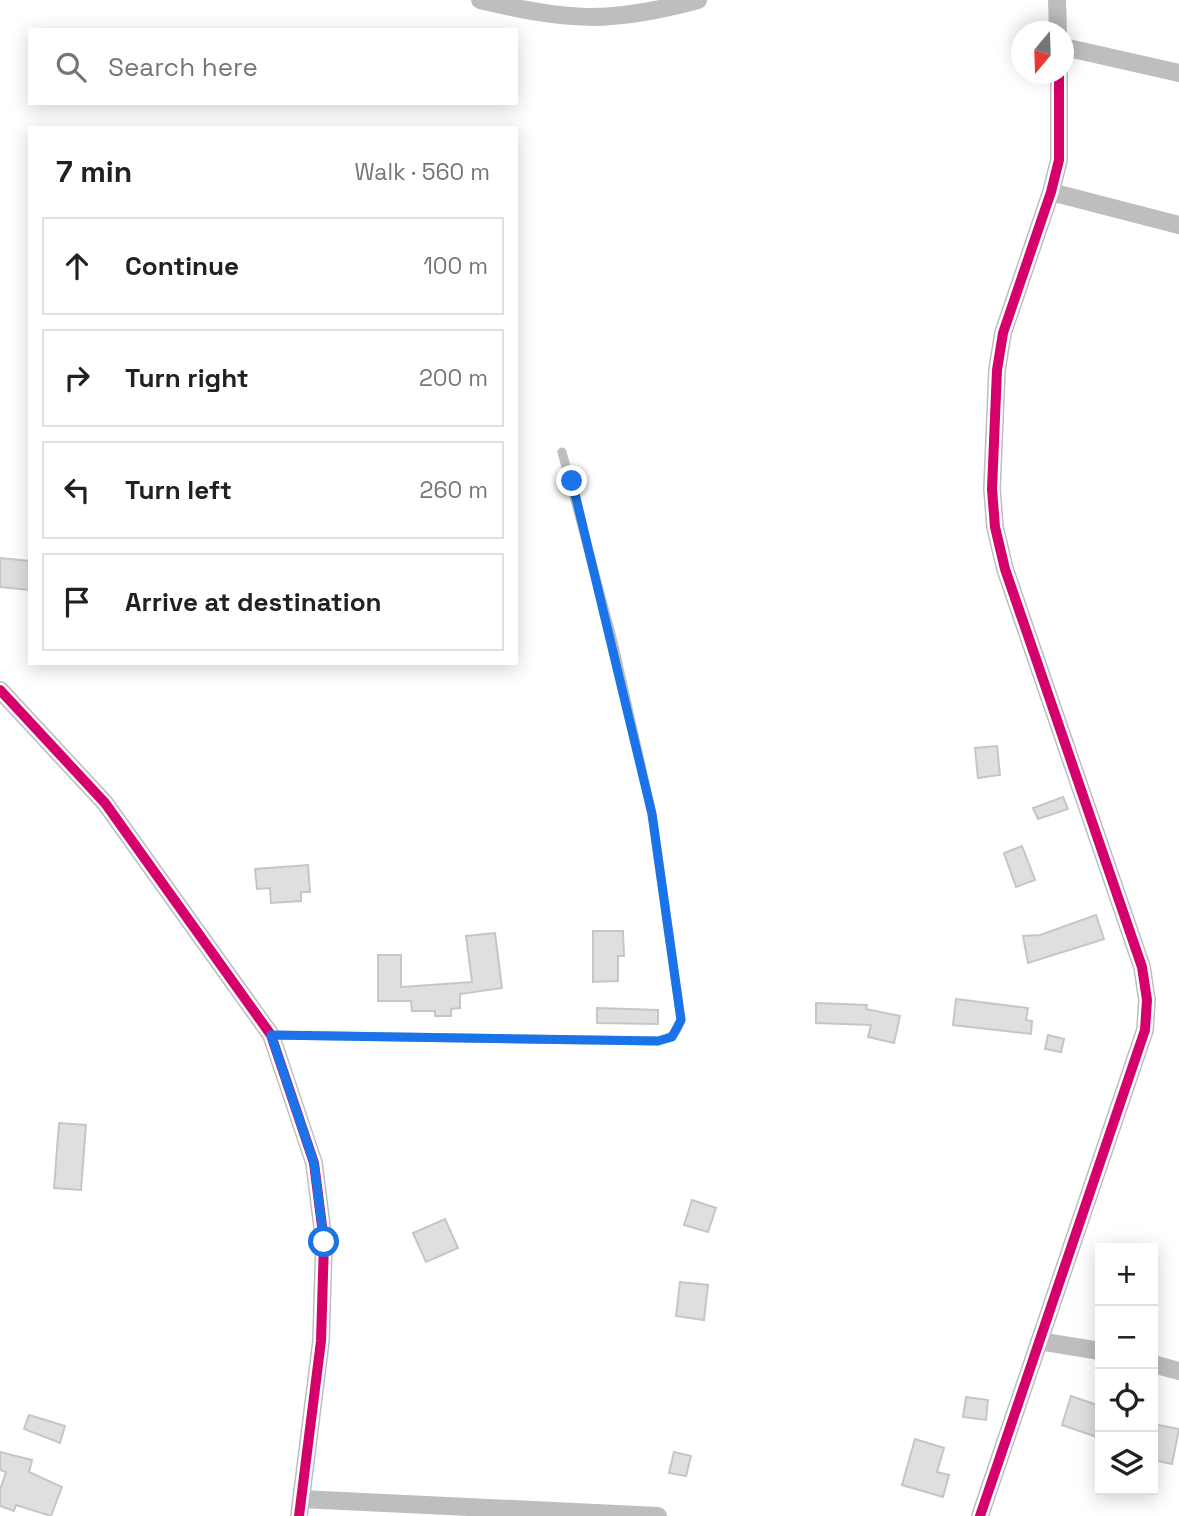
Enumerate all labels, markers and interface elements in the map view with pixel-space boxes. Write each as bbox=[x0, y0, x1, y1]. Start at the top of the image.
north arrow bbox=[1011, 21, 1074, 84]
search box bbox=[28, 28, 518, 105]
icon: search bbox=[52, 48, 90, 86]
text: Search here bbox=[108, 50, 258, 84]
text: 7 min bbox=[56, 152, 132, 191]
text: Walk · 560 m bbox=[354, 157, 490, 187]
icon: ahead bbox=[58, 247, 96, 285]
text: Continue bbox=[125, 249, 239, 283]
text: 100 m bbox=[423, 251, 488, 281]
icon: right bbox=[58, 359, 96, 397]
text: Turn right bbox=[125, 361, 249, 395]
text: 200 m bbox=[419, 363, 488, 393]
route end bbox=[556, 465, 587, 496]
icon: left bbox=[58, 471, 96, 509]
text: Turn left bbox=[125, 473, 232, 507]
text: 260 m bbox=[420, 475, 488, 505]
icon: arrive bbox=[58, 583, 96, 621]
text: Arrive at destination bbox=[125, 585, 382, 619]
route start bbox=[308, 1226, 339, 1257]
map controls bbox=[1095, 1243, 1158, 1495]
button: + bbox=[1095, 1243, 1158, 1306]
button: − bbox=[1095, 1306, 1158, 1369]
button: locate bbox=[1095, 1369, 1158, 1432]
button: layers bbox=[1095, 1432, 1158, 1495]

